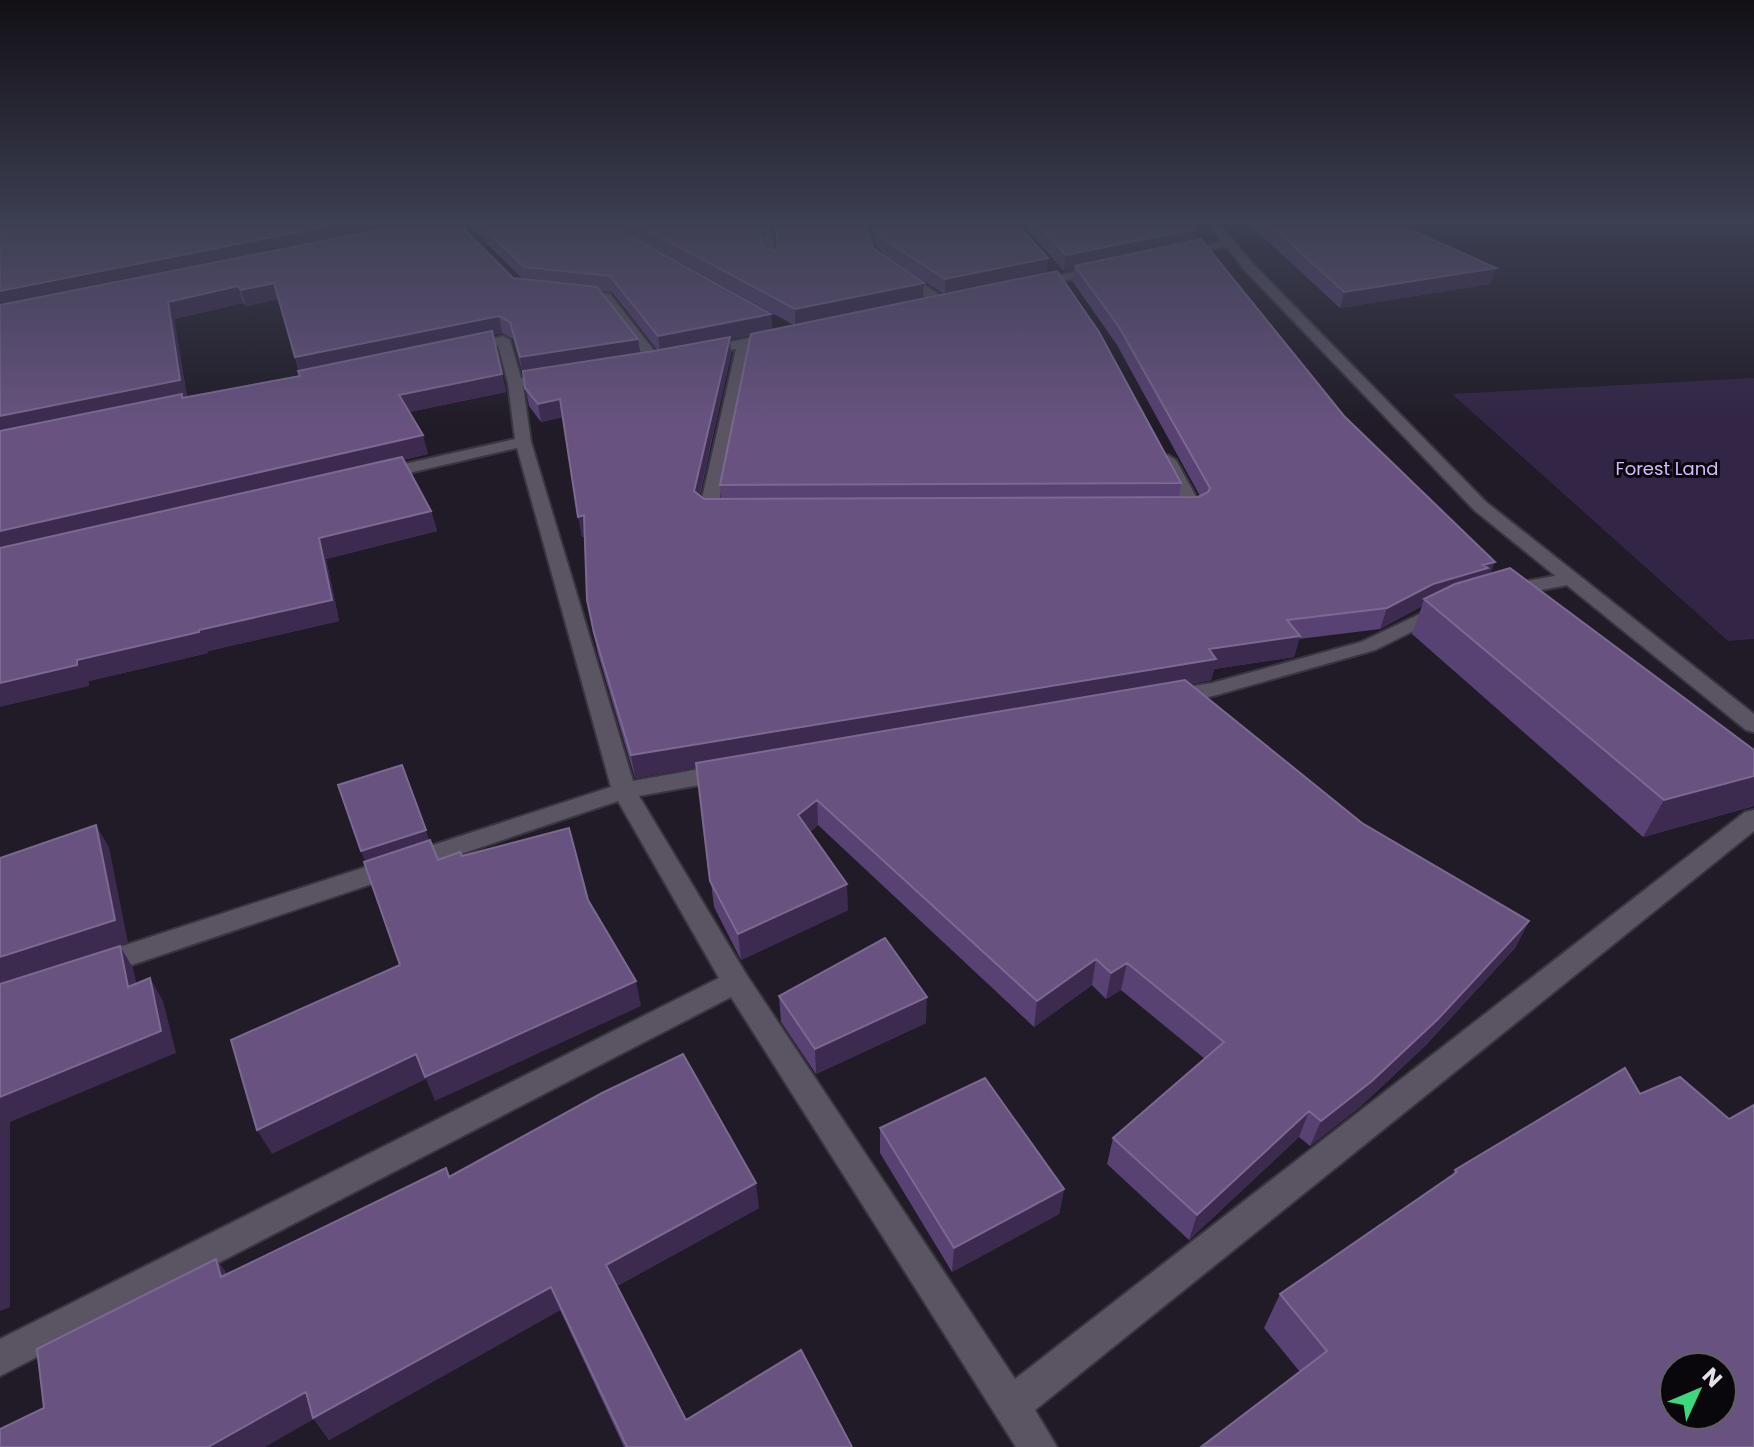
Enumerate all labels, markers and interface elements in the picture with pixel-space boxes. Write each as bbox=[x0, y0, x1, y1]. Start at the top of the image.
park label: Forest Land bbox=[1616, 456, 1718, 481]
north arrow bbox=[1658, 1351, 1738, 1431]
text: N bbox=[1695, 1361, 1729, 1394]

